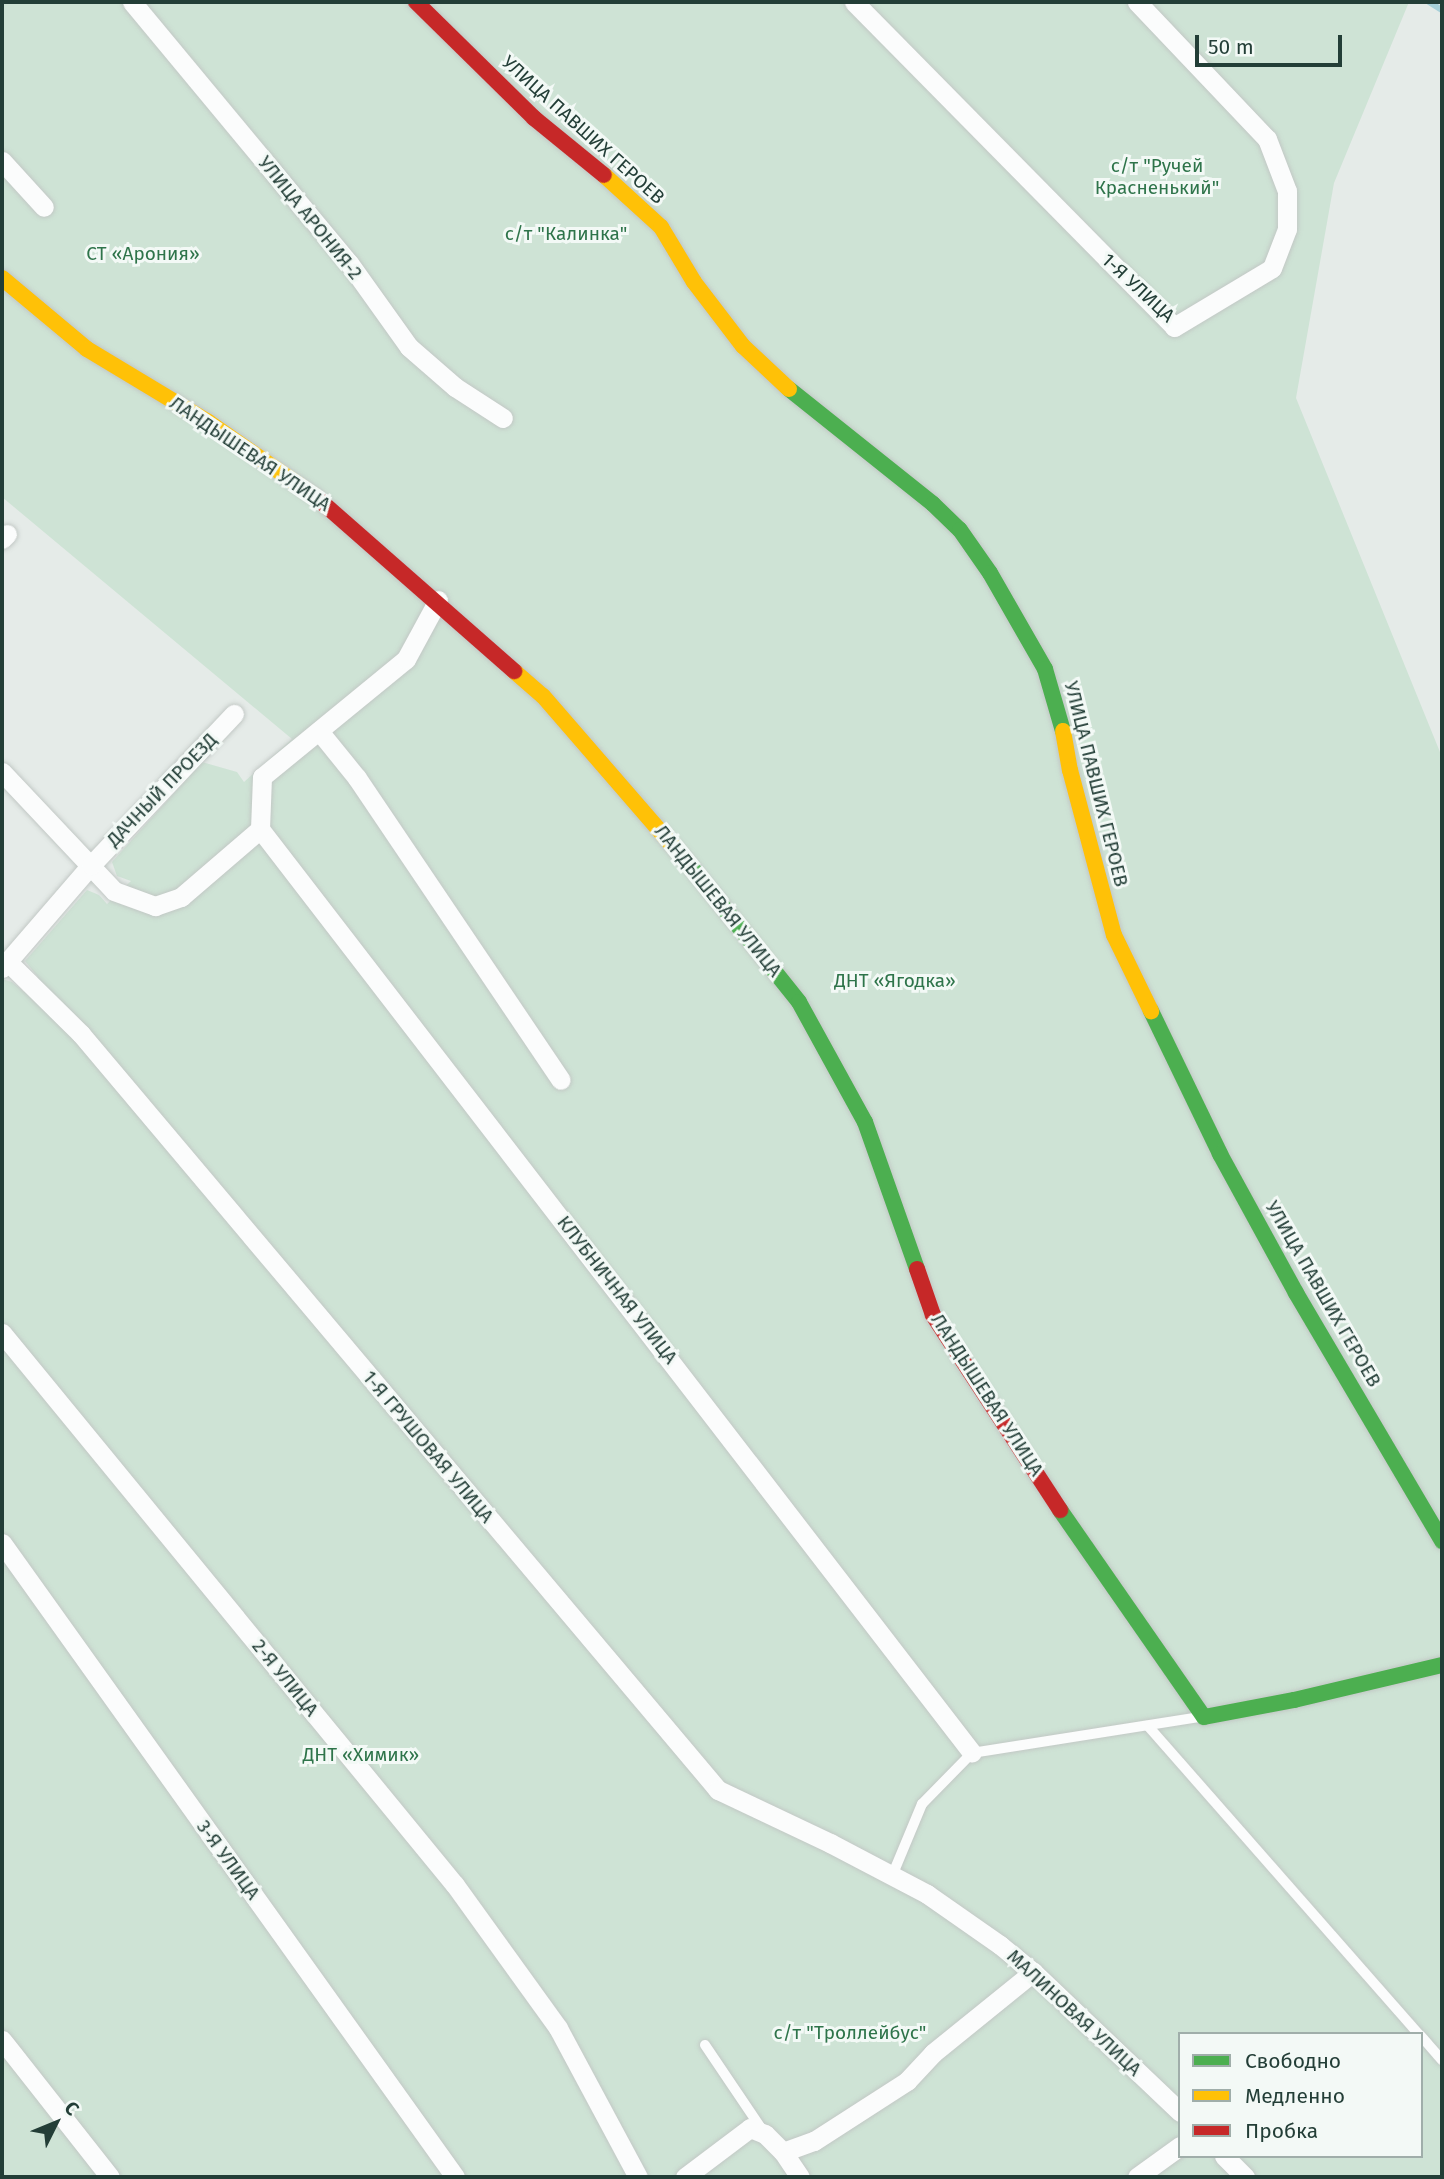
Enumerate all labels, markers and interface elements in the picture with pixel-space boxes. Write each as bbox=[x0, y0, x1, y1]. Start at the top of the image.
scale bar bbox=[1199, 21, 1346, 65]
text: 50 m bbox=[1208, 34, 1254, 60]
street label: УЛИЦА ПАВШИХ ГЕРОЕВ bbox=[497, 51, 669, 209]
street label: УЛИЦА АРОНИЯ-2 bbox=[253, 152, 367, 284]
park label: с/т "Ручей Красненький" bbox=[1095, 155, 1219, 199]
park label: с/т "Калинка" bbox=[505, 223, 627, 245]
park label: СТ «Арония» bbox=[86, 243, 200, 265]
street label: 1-Я УЛИЦА bbox=[1097, 249, 1179, 327]
street label: ЛАНДЫШЕВАЯ УЛИЦА bbox=[165, 392, 335, 516]
street label: УЛИЦА ПАВШИХ ГЕРОЕВ bbox=[1059, 679, 1133, 889]
street label: ДАЧНЫЙ ПРОЕЗД bbox=[102, 729, 222, 851]
street label: ЛАНДЫШЕВАЯ УЛИЦА bbox=[650, 820, 786, 982]
park label: ДНТ «Ягодка» bbox=[834, 970, 956, 992]
street label: УЛИЦА ПАВШИХ ГЕРОЕВ bbox=[1260, 1197, 1386, 1391]
street label: КЛУБНИЧНАЯ УЛИЦА bbox=[552, 1211, 682, 1369]
street label: ЛАНДЫШЕВАЯ УЛИЦА bbox=[926, 1310, 1048, 1480]
street label: 1-Я ГРУШОВАЯ УЛИЦА bbox=[358, 1366, 498, 1528]
street label: 2-Я УЛИЦА bbox=[247, 1635, 323, 1721]
park label: ДНТ «Химик» bbox=[303, 1744, 419, 1766]
street label: 3-Я УЛИЦА bbox=[192, 1816, 264, 1904]
street label: МАЛИНОВАЯ УЛИЦА bbox=[1002, 1945, 1146, 2081]
park label: с/т "Троллейбус" bbox=[774, 2022, 926, 2044]
legend bbox=[1178, 2032, 1423, 2158]
text: Свободно bbox=[1245, 2048, 1341, 2074]
text: Медленно bbox=[1245, 2083, 1345, 2109]
north arrow bbox=[21, 2088, 91, 2158]
text: С bbox=[60, 2096, 84, 2120]
text: Пробка bbox=[1245, 2118, 1318, 2144]

